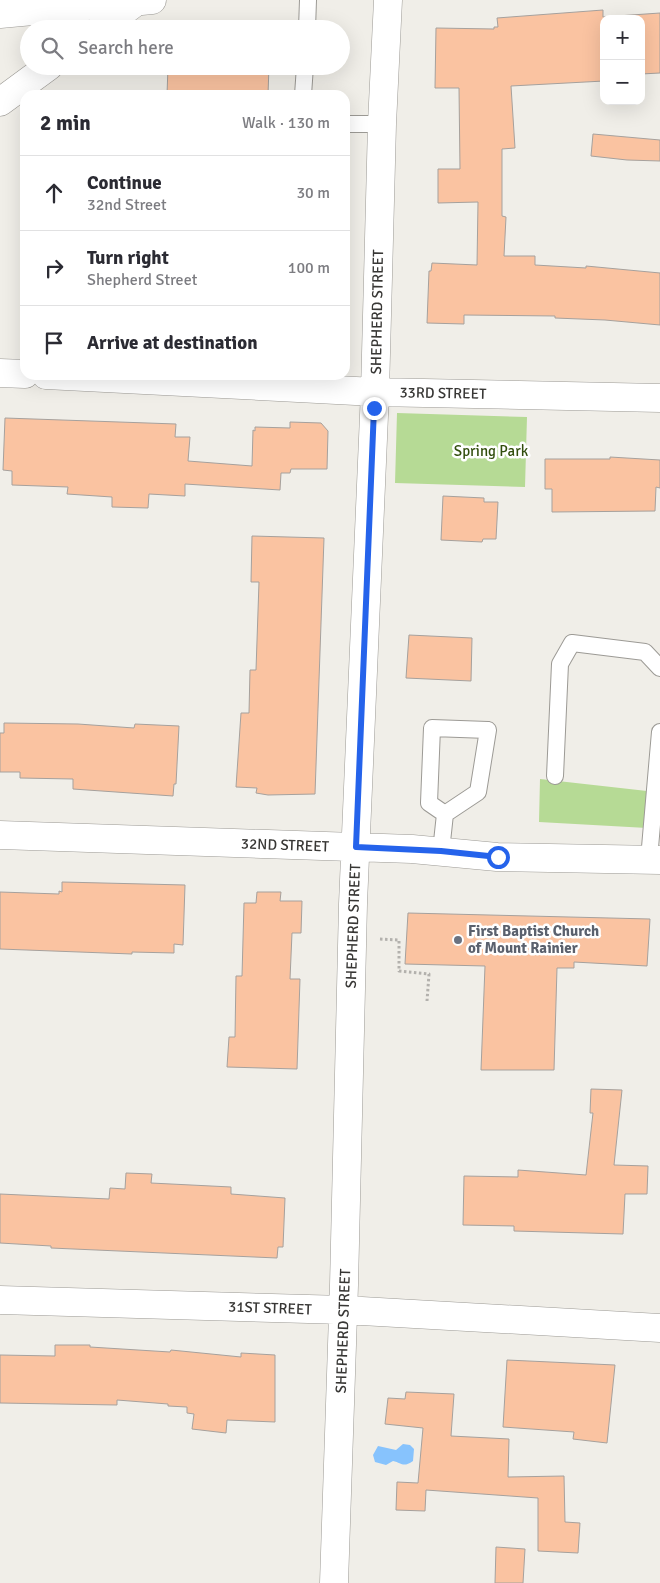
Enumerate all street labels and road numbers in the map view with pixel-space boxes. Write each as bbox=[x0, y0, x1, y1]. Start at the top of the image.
street label: SHEPHERD STREET bbox=[367, 249, 387, 375]
street label: 33RD STREET bbox=[399, 383, 487, 403]
street label: 32ND STREET bbox=[241, 834, 330, 856]
street label: SHEPHERD STREET bbox=[342, 863, 364, 989]
street label: SHEPHERD STREET bbox=[332, 1268, 354, 1394]
street label: 31ST STREET bbox=[228, 1298, 313, 1318]

